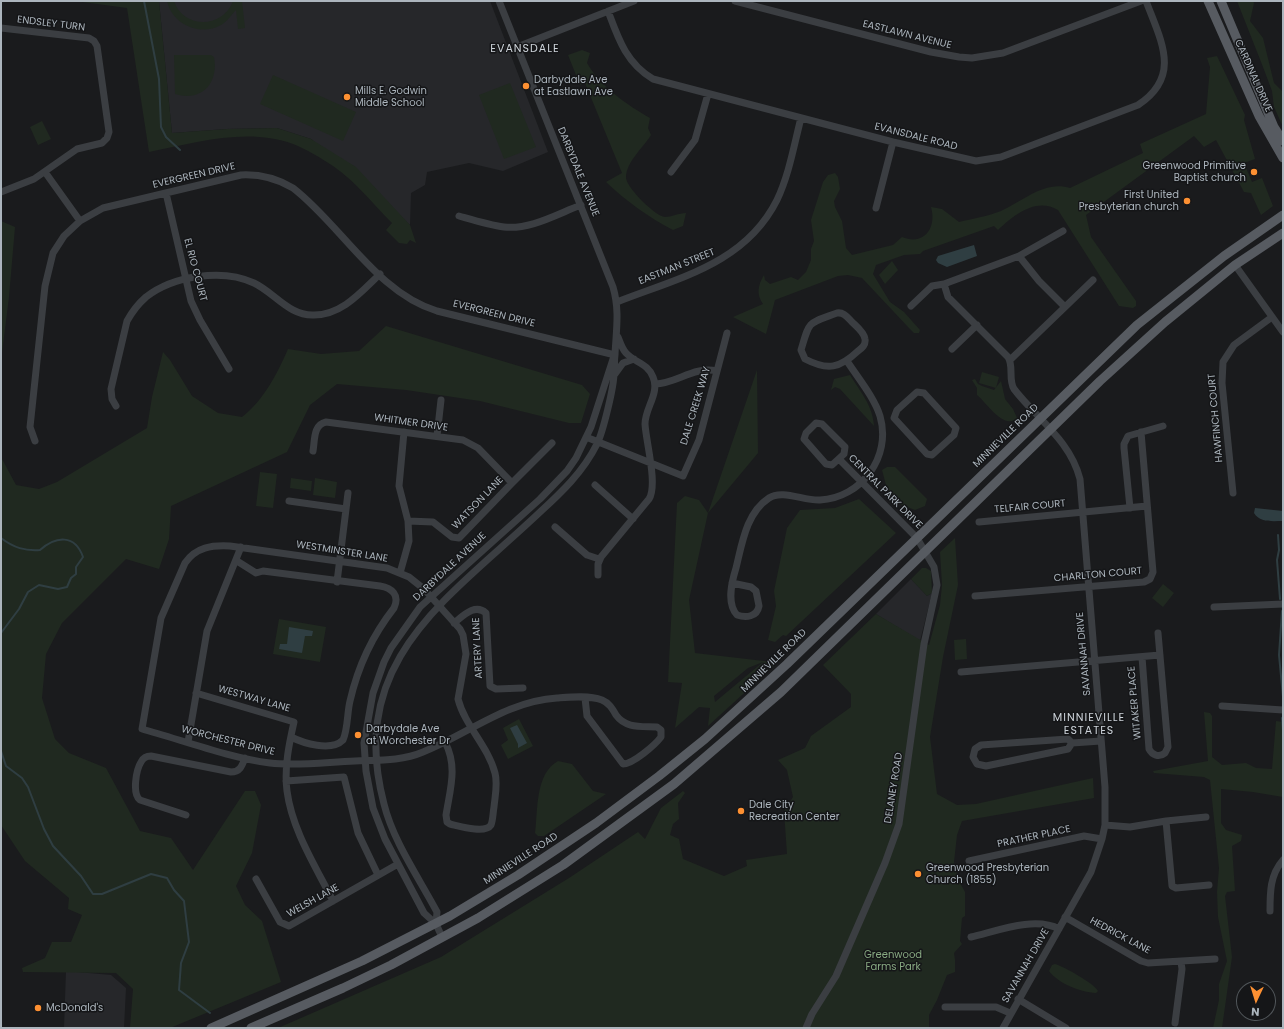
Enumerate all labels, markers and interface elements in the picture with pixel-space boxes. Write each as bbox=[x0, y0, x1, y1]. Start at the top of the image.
street label: ENDSLEY TURN bbox=[16, 14, 86, 34]
street label: EASTLAWN AVENUE bbox=[861, 18, 953, 52]
street label: CARDINAL DRIVE bbox=[1232, 38, 1274, 114]
district label: EVANSDALE bbox=[490, 42, 560, 56]
place label: Darbydale Ave at Eastlawn Ave bbox=[534, 74, 613, 98]
marker: Darbydale Ave at Eastlawn Ave bbox=[521, 81, 531, 91]
place label: Mills E. Godwin Middle School bbox=[355, 85, 427, 108]
marker: Mills E. Godwin Middle School bbox=[342, 92, 352, 102]
street label: EVANSDALE ROAD bbox=[873, 121, 959, 153]
street label: DARBYDALE AVENUE bbox=[555, 126, 601, 218]
place label: Greenwood Primitive Baptist church bbox=[1143, 160, 1246, 184]
street label: EVERGREEN DRIVE bbox=[152, 161, 236, 191]
marker: Greenwood Primitive Baptist church bbox=[1249, 167, 1259, 177]
place label: First United Presbyterian church bbox=[1079, 189, 1179, 212]
marker: First United Presbyterian church bbox=[1182, 196, 1192, 206]
street label: EL RIO COURT bbox=[181, 237, 209, 303]
street label: EASTMAN STREET bbox=[637, 246, 717, 288]
street label: EVERGREEN DRIVE bbox=[452, 298, 536, 330]
street label: DALE CREEK WAY bbox=[678, 366, 714, 446]
street label: HAWFINCH COURT bbox=[1206, 373, 1226, 463]
street label: MINNIEVILLE ROAD bbox=[971, 402, 1041, 470]
street label: WHITMER DRIVE bbox=[373, 412, 449, 434]
street label: CENTRAL PARK DRIVE bbox=[845, 452, 925, 532]
street label: WATSON LANE bbox=[450, 474, 506, 532]
street label: TELFAIR COURT bbox=[994, 498, 1066, 516]
street label: DARBYDALE AVENUE bbox=[411, 530, 489, 604]
street label: WESTMINSTER LANE bbox=[295, 539, 389, 565]
street label: CHARLTON COURT bbox=[1053, 565, 1143, 585]
street label: SAVANNAH DRIVE bbox=[1074, 612, 1094, 696]
street label: ARTERY LANE bbox=[470, 617, 486, 679]
street label: MINNIEVILLE ROAD bbox=[739, 627, 809, 695]
street label: WITAKER PLACE bbox=[1126, 666, 1144, 740]
street label: WESTWAY LANE bbox=[217, 683, 291, 715]
district label: MINNIEVILLE ESTATES bbox=[1053, 711, 1125, 737]
place label: Darbydale Ave at Worchester Dr bbox=[366, 723, 450, 746]
street label: WORCHESTER DRIVE bbox=[180, 724, 276, 758]
marker: Darbydale Ave at Worchester Dr bbox=[353, 730, 363, 740]
street label: DELANEY ROAD bbox=[882, 752, 906, 824]
place label: Dale City Recreation Center bbox=[749, 799, 839, 822]
marker: Dale City Recreation Center bbox=[736, 806, 746, 816]
street label: PRATHER PLACE bbox=[996, 823, 1072, 851]
street label: MINNIEVILLE ROAD bbox=[482, 831, 560, 887]
place label: Greenwood Presbyterian Church (1855) bbox=[926, 862, 1049, 886]
marker: Greenwood Presbyterian Church (1855) bbox=[913, 869, 923, 879]
street label: WELSH LANE bbox=[285, 882, 341, 920]
street label: HEDRICK LANE bbox=[1087, 915, 1153, 957]
street label: SAVANNAH DRIVE bbox=[1000, 927, 1052, 1005]
park label: Greenwood Farms Park bbox=[864, 949, 922, 972]
north arrow bbox=[1236, 981, 1276, 1021]
place label: McDonald's bbox=[46, 1002, 103, 1014]
marker: McDonald's bbox=[33, 1003, 43, 1013]
text: N bbox=[1251, 1004, 1260, 1020]

